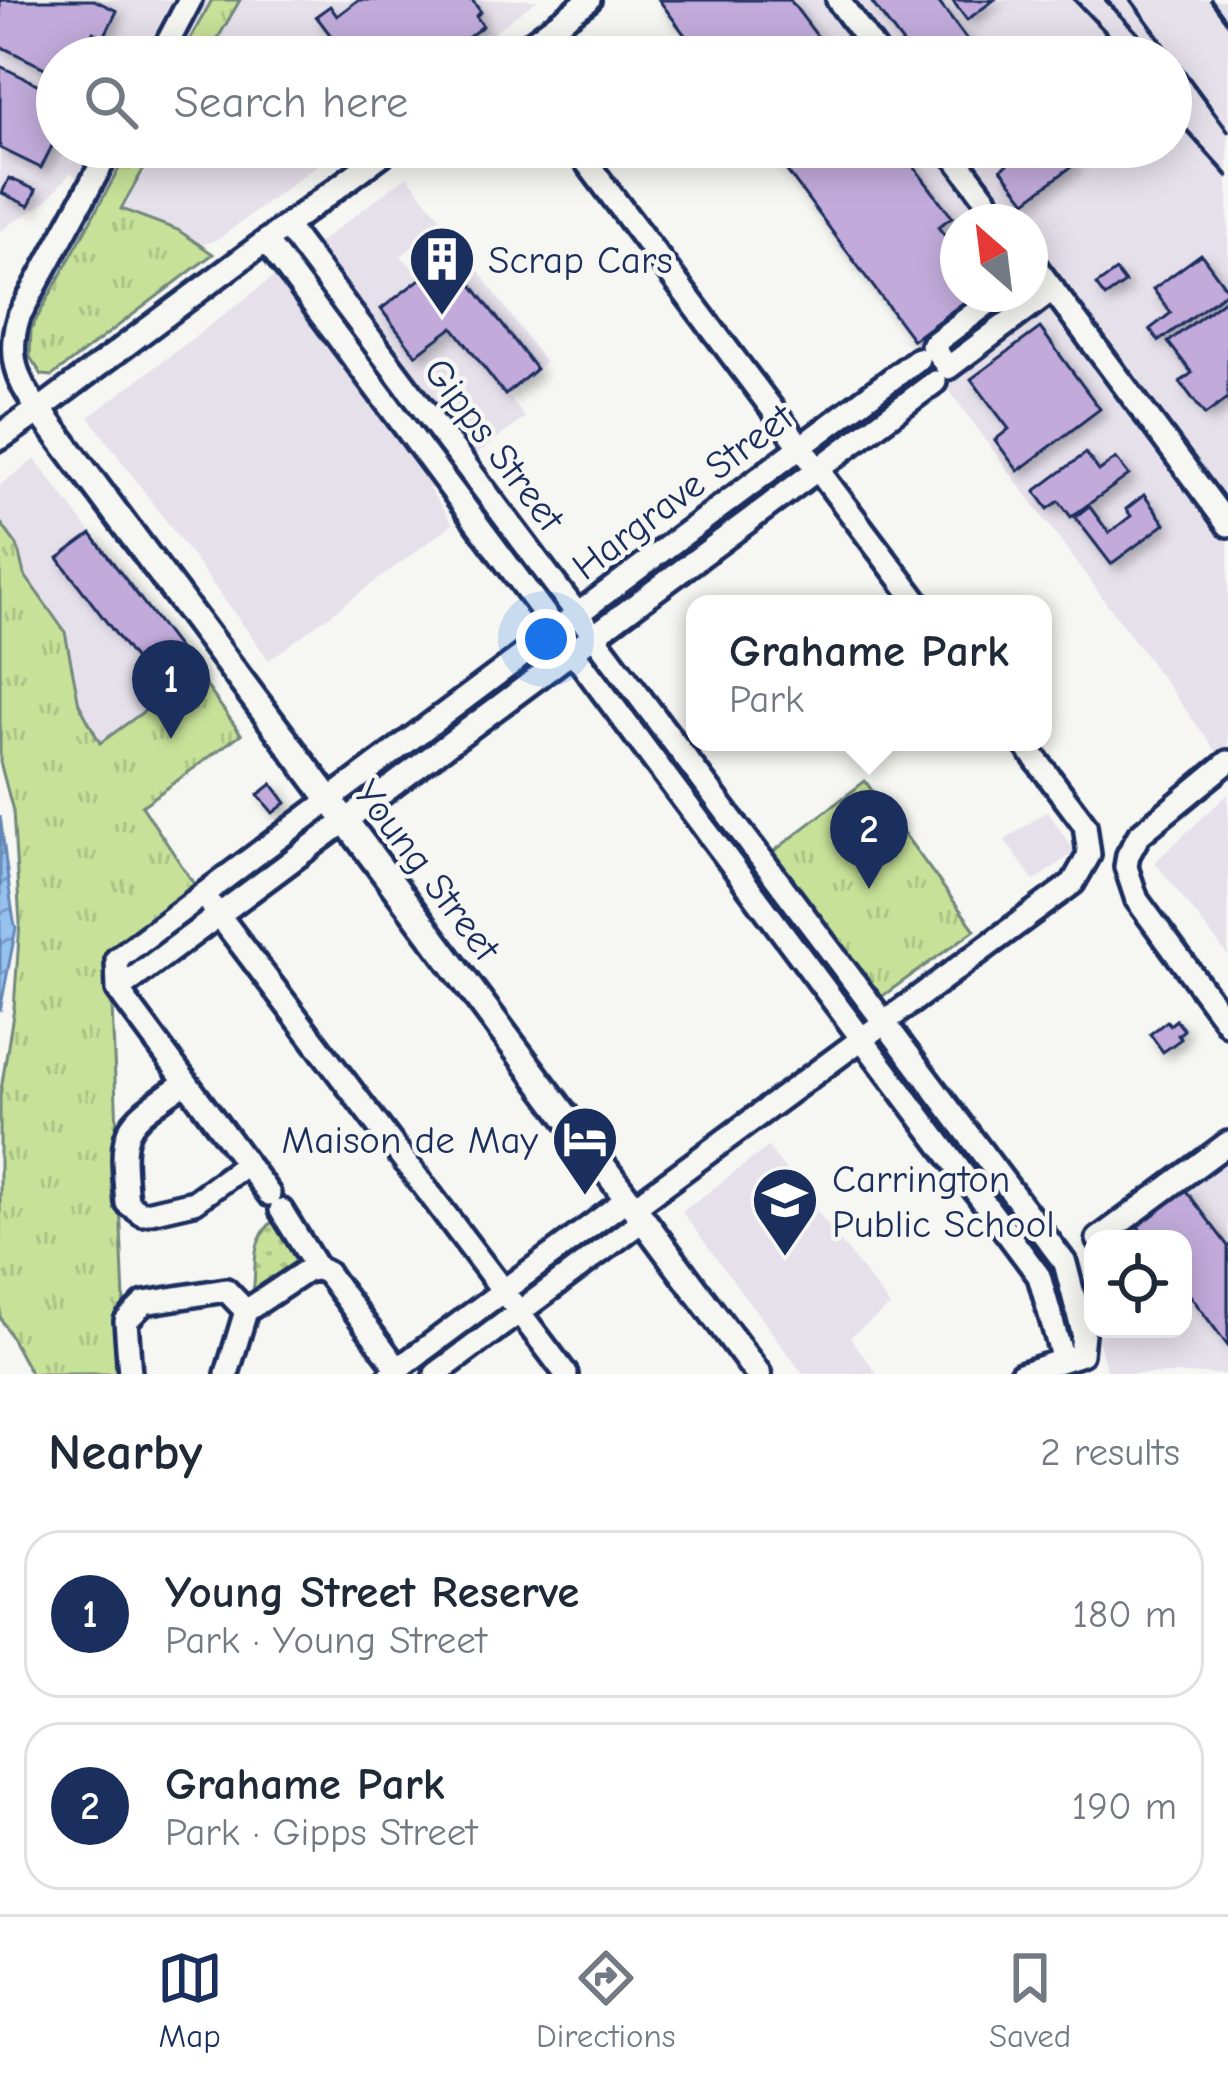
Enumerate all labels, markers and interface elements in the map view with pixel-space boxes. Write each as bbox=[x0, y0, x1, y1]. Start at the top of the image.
search box bbox=[36, 36, 1192, 168]
icon: search bbox=[78, 69, 144, 135]
text: Search here bbox=[174, 76, 408, 128]
north arrow bbox=[940, 204, 1048, 312]
building icon: Scrap Cars bbox=[407, 224, 477, 318]
place label: Scrap Cars bbox=[488, 238, 673, 283]
street label: Gipps Street bbox=[414, 350, 575, 542]
street label: Hargrave Street bbox=[564, 394, 803, 590]
popup bbox=[686, 595, 1052, 751]
your location bbox=[516, 609, 576, 669]
text: Grahame Park bbox=[729, 625, 1009, 677]
pin: 1 bbox=[132, 640, 210, 739]
text: Park bbox=[729, 677, 804, 722]
street label: Young Street bbox=[344, 772, 510, 971]
pin: 2 bbox=[830, 790, 908, 889]
hotel icon: Maison de May bbox=[550, 1104, 620, 1198]
place label: Maison de May bbox=[282, 1118, 539, 1163]
place label: Carrington Public School bbox=[832, 1157, 1055, 1247]
school or university icon: Carrington Public School bbox=[750, 1165, 820, 1259]
map controls bbox=[1084, 1230, 1192, 1338]
button: locate bbox=[1084, 1230, 1192, 1338]
text: Nearby bbox=[48, 1423, 202, 1482]
text: 2 results bbox=[1040, 1430, 1180, 1475]
text: Young Street Reserve bbox=[165, 1566, 579, 1618]
text: 1 bbox=[82, 1592, 98, 1637]
text: 180 m bbox=[1072, 1592, 1177, 1637]
text: Park · Young Street bbox=[165, 1618, 487, 1663]
text: Grahame Park bbox=[165, 1758, 445, 1810]
text: 2 bbox=[80, 1784, 100, 1829]
text: 190 m bbox=[1072, 1784, 1177, 1829]
text: Park · Gipps Street bbox=[165, 1810, 477, 1855]
tab: Map bbox=[157, 1945, 223, 2055]
tab: Directions bbox=[536, 1945, 676, 2055]
tab: Saved bbox=[989, 1945, 1071, 2055]

